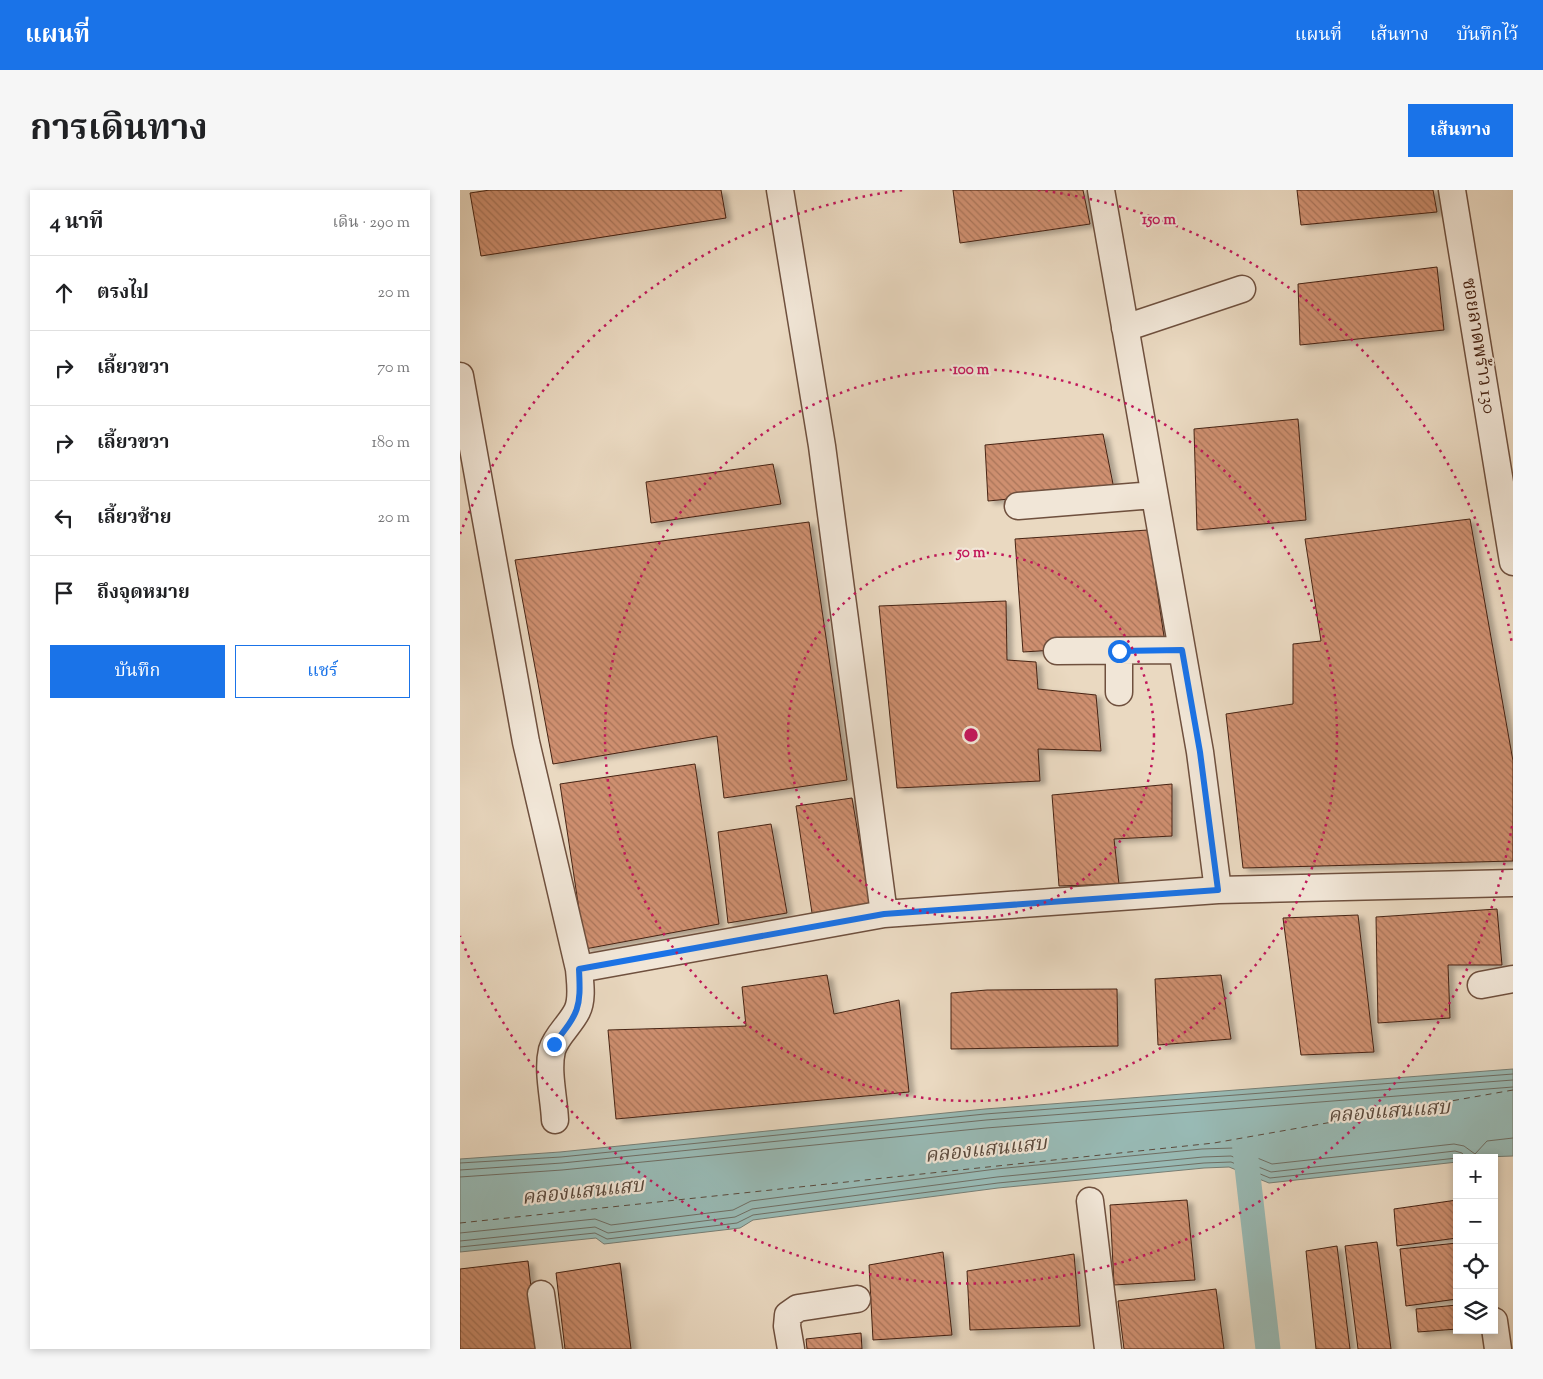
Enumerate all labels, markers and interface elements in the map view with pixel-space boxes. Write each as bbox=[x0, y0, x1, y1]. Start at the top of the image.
text: แผนที่ bbox=[25, 19, 90, 53]
text: แผนที่ bbox=[1295, 23, 1342, 49]
text: เส้นทาง bbox=[1370, 23, 1429, 49]
text: บันทึกไว้ bbox=[1457, 23, 1518, 49]
button: เส้นทาง bbox=[1408, 104, 1513, 157]
text: การเดินทาง bbox=[30, 105, 208, 156]
text: 4 นาที bbox=[50, 208, 103, 238]
text: 150 m bbox=[1142, 210, 1176, 231]
text: เดิน · 290 m bbox=[333, 212, 410, 235]
street label: ซอยลาดพร้าว 130 bbox=[1454, 276, 1502, 416]
icon: ahead bbox=[50, 279, 78, 307]
text: ตรงไป bbox=[97, 280, 149, 307]
text: 20 m bbox=[377, 282, 410, 305]
icon: right bbox=[50, 354, 78, 382]
text: เลี้ยวขวา bbox=[97, 355, 169, 382]
text: 70 m bbox=[377, 357, 410, 380]
text: 100 m bbox=[953, 360, 990, 381]
icon: right bbox=[50, 429, 78, 457]
text: เลี้ยวขวา bbox=[97, 430, 169, 457]
text: 180 m bbox=[371, 432, 410, 455]
icon: left bbox=[50, 504, 78, 532]
text: เลี้ยวซ้าย bbox=[97, 505, 171, 532]
text: 20 m bbox=[377, 507, 410, 530]
text: 50 m bbox=[956, 543, 986, 564]
icon: arrive bbox=[50, 579, 78, 607]
text: ถึงจุดหมาย bbox=[97, 580, 190, 607]
route start bbox=[1108, 640, 1131, 663]
button: บันทึก bbox=[50, 645, 225, 698]
button: แชร์ bbox=[235, 645, 410, 698]
centre of rings bbox=[962, 726, 980, 744]
route end bbox=[543, 1033, 566, 1056]
water label: คลองแสนแสบ bbox=[1327, 1094, 1453, 1132]
water label: คลองแสนแสบ bbox=[924, 1130, 1050, 1172]
map controls bbox=[1453, 1154, 1498, 1334]
button: + bbox=[1453, 1154, 1498, 1199]
water label: คลองแสนแสบ bbox=[521, 1172, 647, 1214]
button: − bbox=[1453, 1199, 1498, 1244]
button: locate bbox=[1453, 1244, 1498, 1289]
button: layers bbox=[1453, 1289, 1498, 1334]

